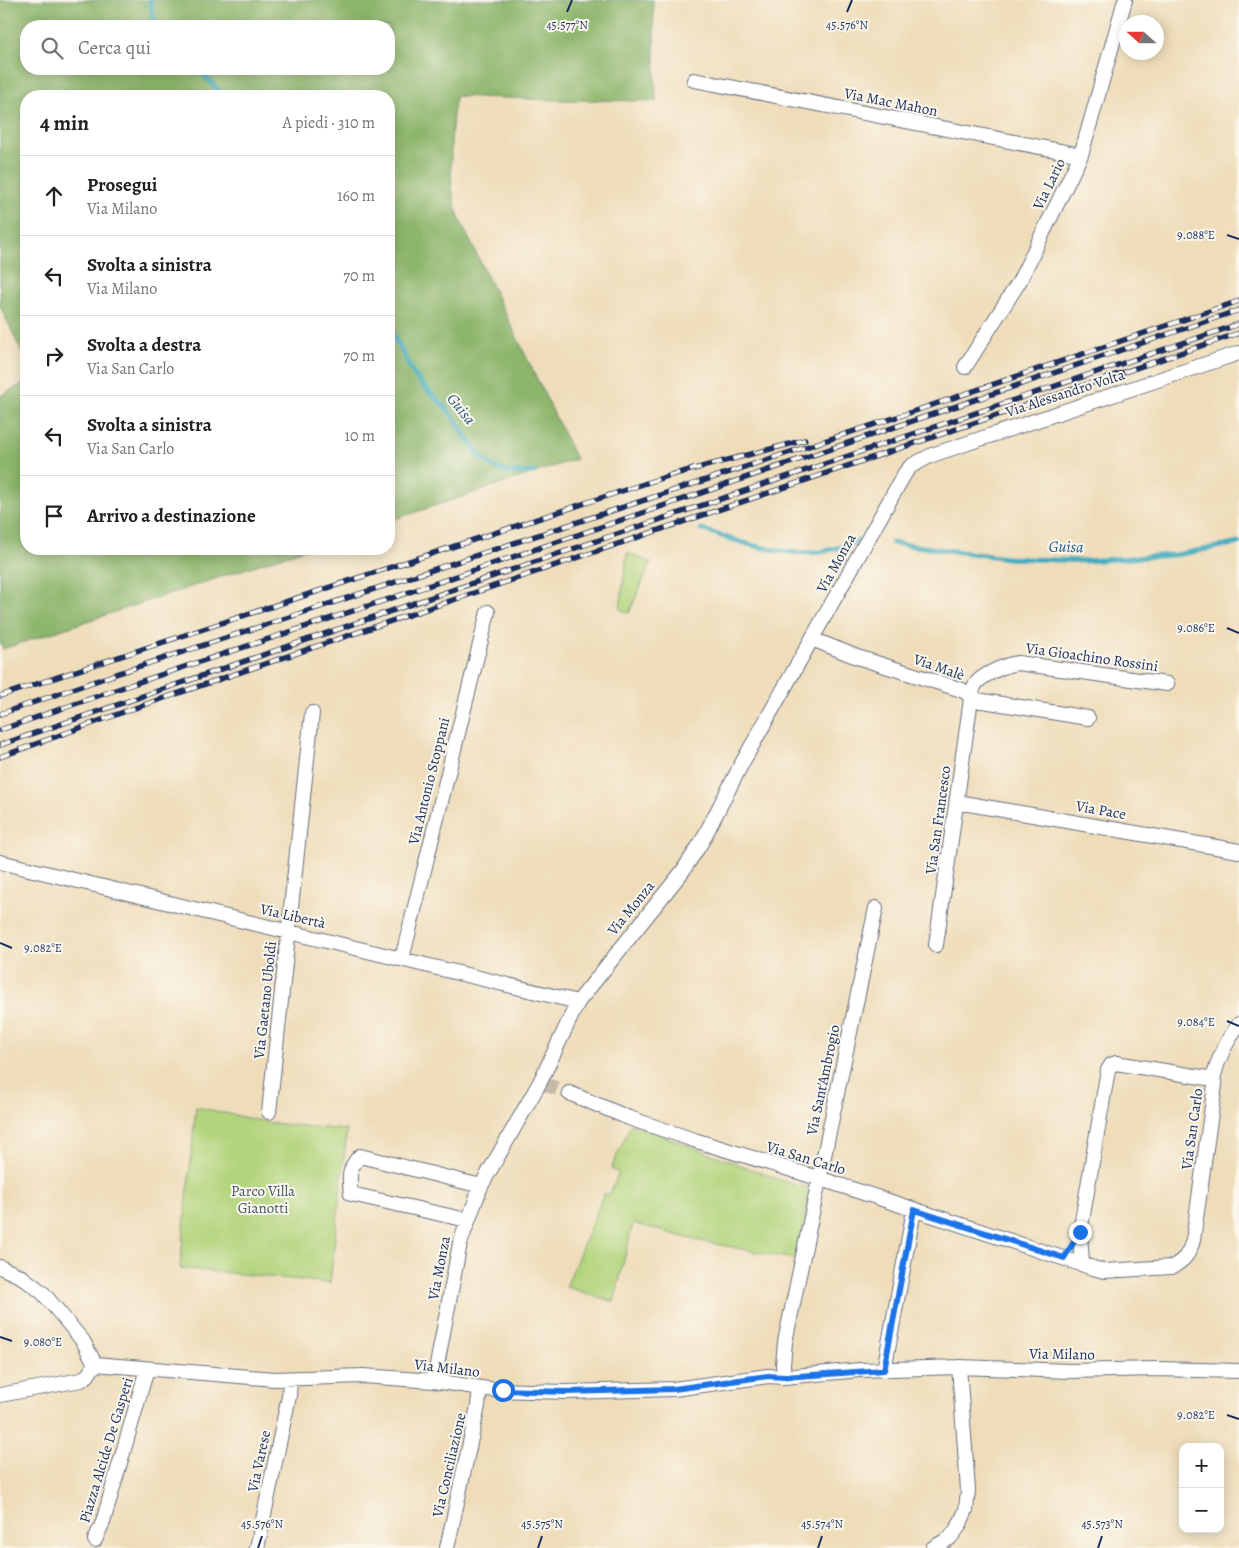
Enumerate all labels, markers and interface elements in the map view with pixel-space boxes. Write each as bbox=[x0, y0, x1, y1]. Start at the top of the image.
north arrow bbox=[1119, 15, 1164, 60]
text: 45.577°N bbox=[546, 17, 588, 33]
text: 45.576°N bbox=[826, 17, 868, 33]
search box bbox=[20, 20, 395, 75]
icon: search bbox=[38, 34, 66, 62]
text: Cerca qui bbox=[78, 35, 151, 61]
street label: Via Mac Mahon bbox=[842, 83, 939, 121]
text: 4 min bbox=[40, 109, 89, 137]
text: A piedi · 310 m bbox=[283, 112, 375, 134]
street label: Via Lario bbox=[1028, 155, 1070, 214]
text: Prosegui bbox=[87, 172, 157, 198]
icon: ahead bbox=[40, 182, 68, 210]
text: 160 m bbox=[337, 185, 375, 207]
text: Via Milano bbox=[87, 198, 157, 220]
text: 9.088°E bbox=[1177, 227, 1215, 243]
text: Svolta a sinistra bbox=[87, 252, 212, 278]
icon: left bbox=[40, 262, 68, 290]
text: 70 m bbox=[343, 265, 375, 287]
text: Via Milano bbox=[87, 278, 157, 300]
text: Svolta a destra bbox=[87, 332, 201, 358]
icon: right bbox=[40, 342, 68, 370]
text: 70 m bbox=[343, 345, 375, 367]
text: Via San Carlo bbox=[87, 358, 174, 380]
street label: Via Alessandro Volta bbox=[1002, 364, 1127, 422]
water label: Guisa bbox=[442, 389, 481, 430]
text: Svolta a sinistra bbox=[87, 412, 212, 438]
icon: left bbox=[40, 422, 68, 450]
text: 10 m bbox=[345, 425, 375, 447]
text: Via San Carlo bbox=[87, 438, 174, 460]
icon: arrive bbox=[40, 502, 68, 530]
text: Arrivo a destinazione bbox=[87, 503, 256, 529]
street label: Via Monza bbox=[811, 530, 860, 597]
water label: Guisa bbox=[1048, 536, 1084, 558]
text: 9.086°E bbox=[1177, 620, 1215, 636]
street label: Via Gioachino Rossini bbox=[1024, 638, 1159, 676]
street label: Via Malè bbox=[910, 649, 967, 685]
street label: Via Antonio Stoppani bbox=[403, 715, 454, 848]
street label: Via San Francesco bbox=[920, 765, 956, 876]
street label: Via Pace bbox=[1073, 796, 1128, 824]
street label: Via Monza bbox=[602, 877, 659, 940]
street label: Via Libertà bbox=[257, 899, 328, 933]
text: 9.082°E bbox=[24, 940, 62, 956]
street label: Via Gaetano Uboldi bbox=[249, 940, 281, 1061]
text: 9.084°E bbox=[1177, 1014, 1215, 1030]
street label: Via Sant'Ambrogio bbox=[801, 1023, 844, 1138]
street label: Via San Carlo bbox=[1176, 1087, 1208, 1172]
street label: Via San Carlo bbox=[763, 1136, 848, 1180]
park label: Parco Villa Gianotti bbox=[231, 1181, 295, 1218]
route end bbox=[1069, 1221, 1092, 1244]
street label: Via Monza bbox=[423, 1234, 455, 1303]
text: 9.080°E bbox=[24, 1334, 62, 1350]
street label: Via Milano bbox=[1028, 1343, 1095, 1365]
street label: Via Milano bbox=[412, 1354, 481, 1382]
street label: Piazza Alcide De Gasperi bbox=[74, 1375, 138, 1525]
route start bbox=[492, 1379, 515, 1402]
text: 9.082°E bbox=[1177, 1407, 1215, 1423]
street label: Via Conciliazione bbox=[427, 1411, 471, 1520]
street label: Via Varese bbox=[242, 1428, 275, 1495]
map controls bbox=[1179, 1443, 1224, 1533]
button: + bbox=[1179, 1443, 1224, 1488]
button: − bbox=[1179, 1488, 1224, 1533]
text: 45.576°N bbox=[241, 1516, 283, 1532]
text: 45.575°N bbox=[521, 1516, 563, 1532]
text: 45.574°N bbox=[801, 1516, 843, 1532]
text: 45.573°N bbox=[1081, 1516, 1123, 1532]

